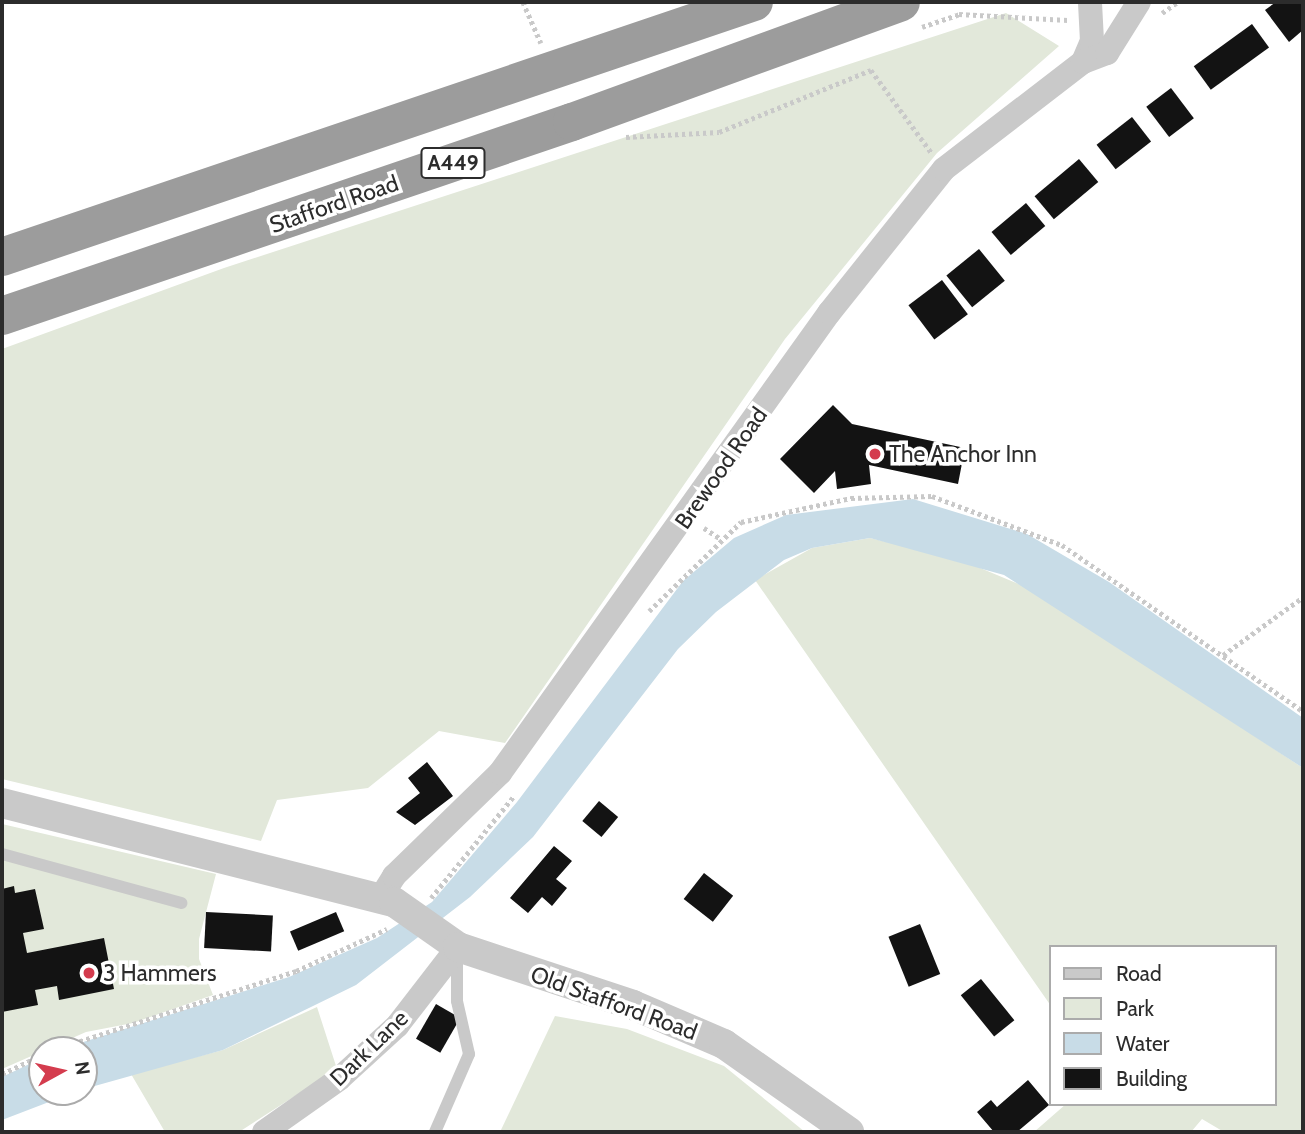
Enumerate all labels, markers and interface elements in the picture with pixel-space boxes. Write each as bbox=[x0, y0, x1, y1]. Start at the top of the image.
road number: A449 bbox=[420, 146, 486, 180]
street label: Stafford Road bbox=[266, 169, 402, 239]
street label: Brewood Road bbox=[669, 402, 773, 534]
place label: The Anchor Inn bbox=[889, 440, 1037, 468]
marker: The Anchor Inn bbox=[867, 446, 883, 462]
legend bbox=[1050, 945, 1277, 1106]
place label: 3 Hammers bbox=[103, 959, 217, 987]
street label: Old Stafford Road bbox=[527, 960, 701, 1046]
text: Road bbox=[1116, 961, 1162, 986]
marker: 3 Hammers bbox=[81, 965, 97, 981]
text: Park bbox=[1116, 996, 1154, 1021]
street label: Dark Lane bbox=[324, 1004, 414, 1092]
text: Water bbox=[1116, 1031, 1169, 1056]
north arrow bbox=[28, 1036, 98, 1106]
text: N bbox=[70, 1060, 95, 1077]
text: Building bbox=[1116, 1066, 1187, 1091]

